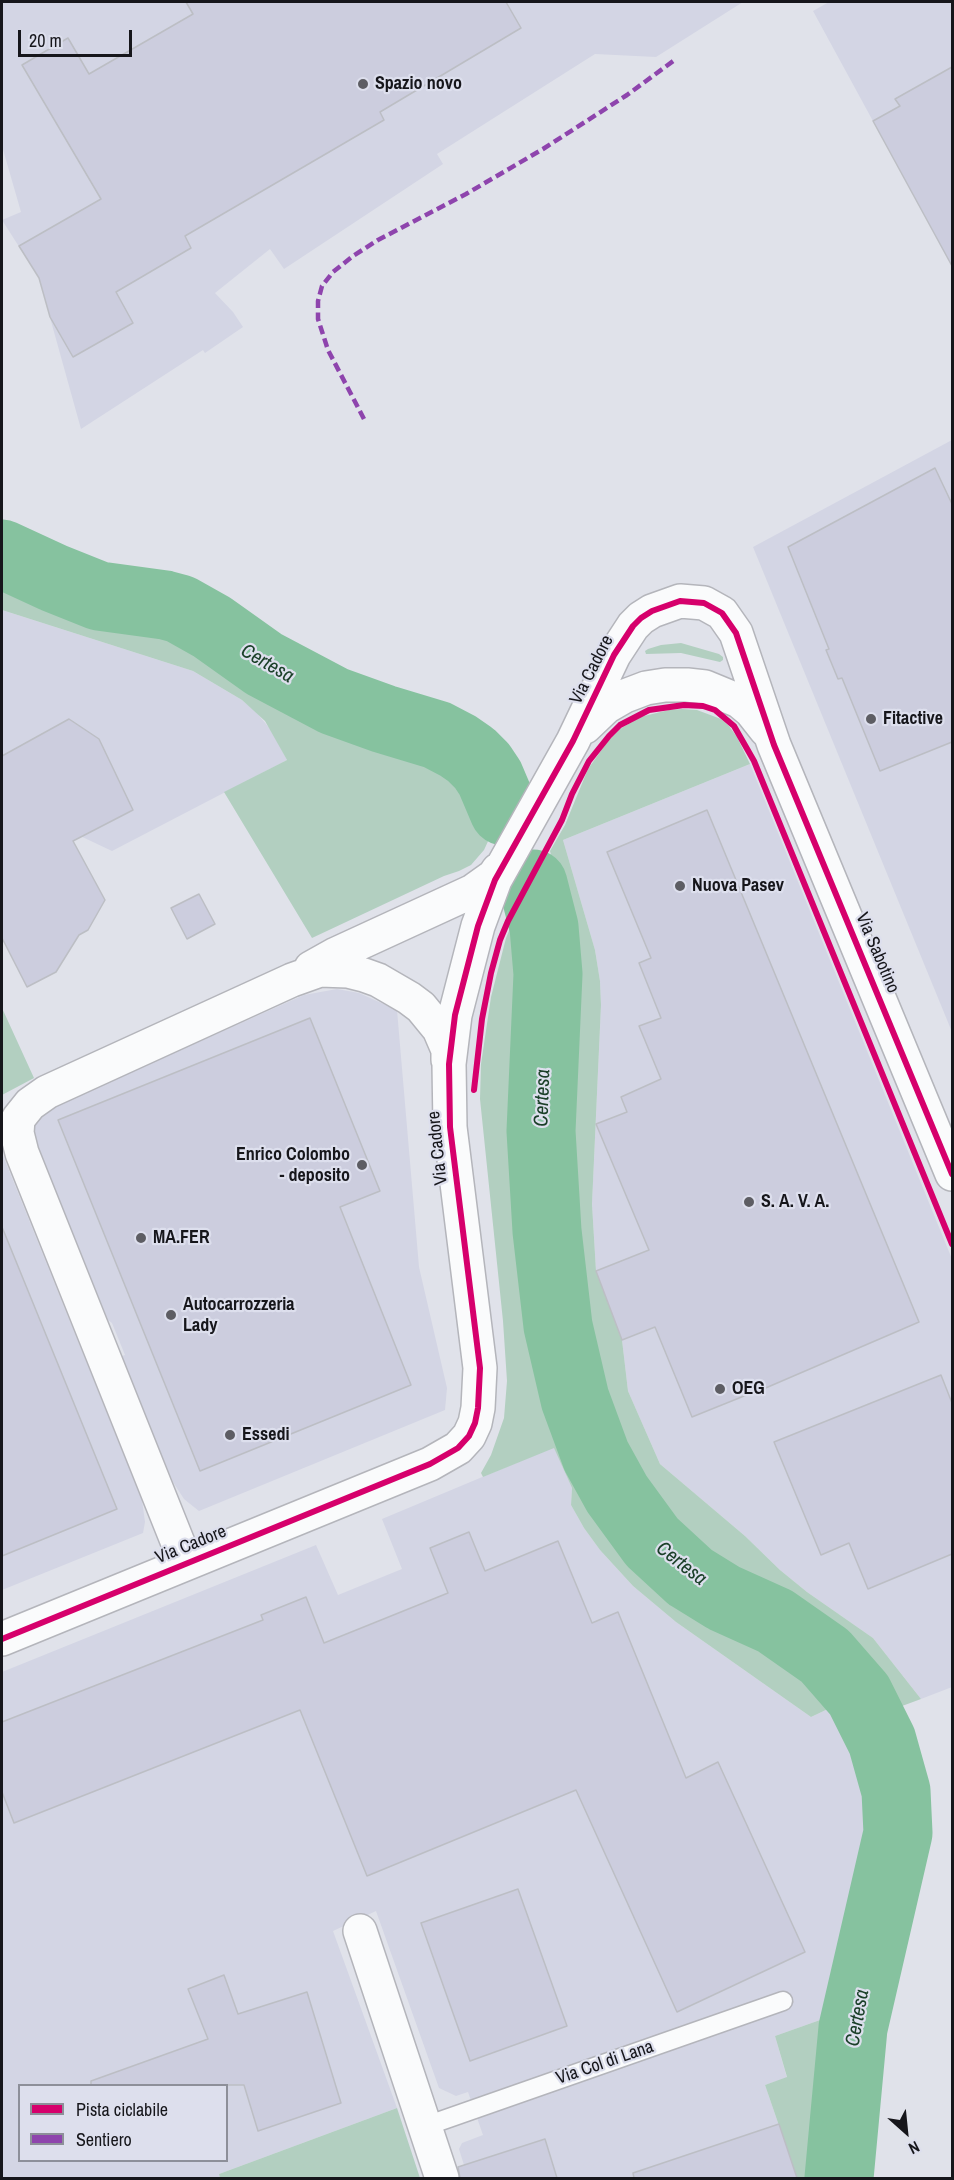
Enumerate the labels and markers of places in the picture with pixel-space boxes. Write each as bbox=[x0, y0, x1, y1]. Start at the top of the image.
place label: Spazio novo bbox=[375, 73, 462, 95]
marker: Spazio novo bbox=[356, 77, 370, 91]
place label: Fitactive bbox=[883, 708, 943, 730]
marker: Fitactive bbox=[864, 712, 878, 726]
place label: Nuova Pasev bbox=[692, 875, 784, 897]
marker: Nuova Pasev bbox=[673, 879, 687, 893]
place label: Enrico Colombo - deposito bbox=[236, 1144, 350, 1186]
marker: Enrico Colombo - deposito bbox=[355, 1158, 369, 1172]
place label: S. A. V. A. bbox=[761, 1191, 829, 1213]
marker: S. A. V. A. bbox=[742, 1195, 756, 1209]
place label: MA.FER bbox=[153, 1227, 210, 1249]
marker: MA.FER bbox=[134, 1231, 148, 1245]
place label: Autocarrozzeria Lady bbox=[183, 1294, 295, 1336]
marker: Autocarrozzeria Lady bbox=[164, 1308, 178, 1322]
place label: OEG bbox=[732, 1378, 765, 1400]
marker: OEG bbox=[713, 1382, 727, 1396]
place label: Essedi bbox=[242, 1424, 290, 1446]
marker: Essedi bbox=[223, 1428, 237, 1442]

